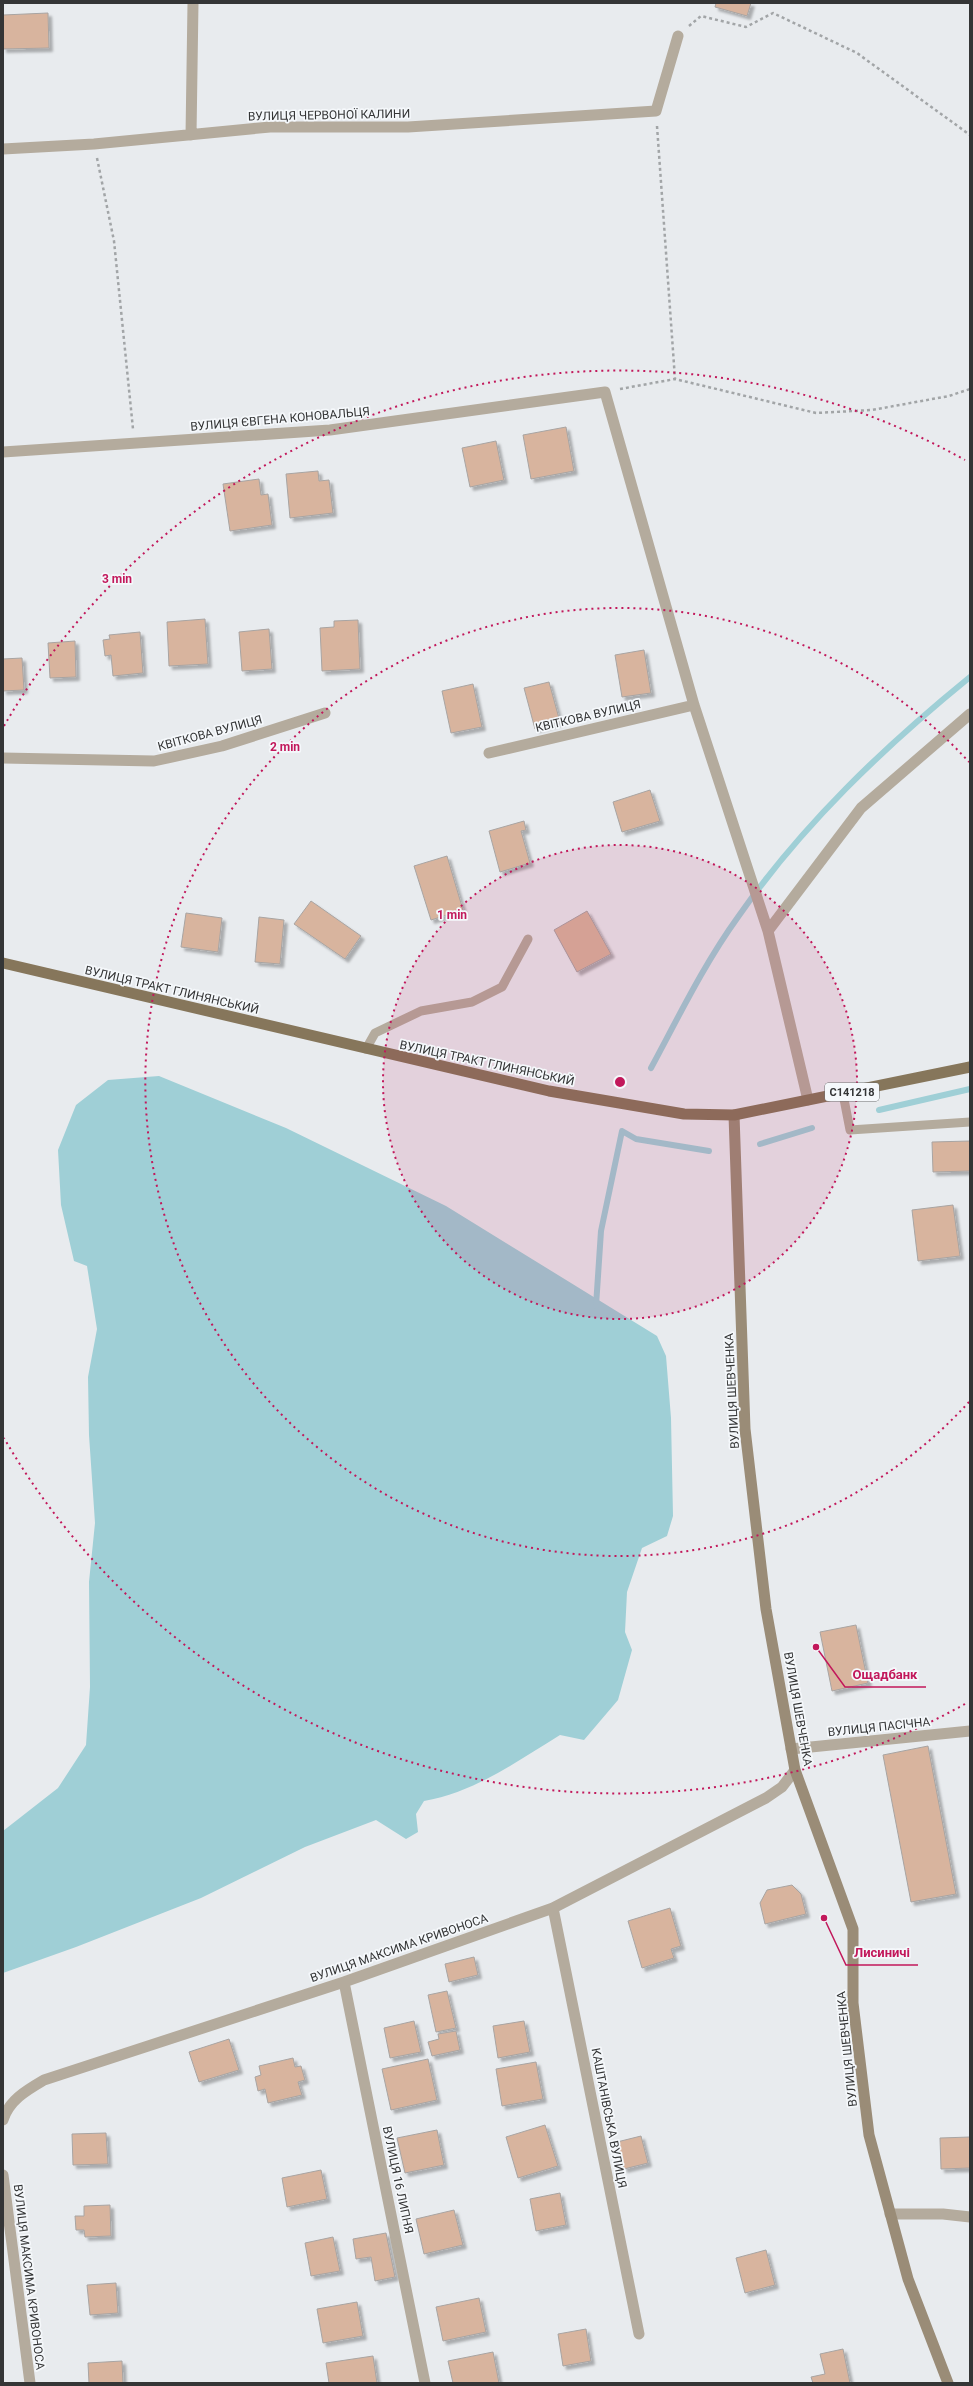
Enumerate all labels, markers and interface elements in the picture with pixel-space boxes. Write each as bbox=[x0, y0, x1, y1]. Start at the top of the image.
street label: ВУЛИЦЯ ЧЕРВОНОЇ КАЛИНИ bbox=[248, 106, 410, 123]
street label: ВУЛИЦЯ ЄВГЕНА КОНОВАЛЬЦЯ bbox=[190, 404, 370, 434]
text: 3 min bbox=[102, 572, 132, 586]
street label: КВІТКОВА ВУЛИЦЯ bbox=[534, 697, 642, 735]
street label: КВІТКОВА ВУЛИЦЯ bbox=[156, 712, 264, 754]
text: 2 min bbox=[270, 740, 300, 754]
text: 1 min bbox=[437, 908, 467, 922]
street label: ВУЛИЦЯ ТРАКТ ГЛИНЯНСЬКИЙ bbox=[84, 962, 261, 1017]
street label: ВУЛИЦЯ ТРАКТ ГЛИНЯНСЬКИЙ bbox=[398, 1037, 576, 1088]
centre of rings bbox=[613, 1075, 627, 1089]
road number: С141218 bbox=[825, 1083, 879, 1101]
street label: ВУЛИЦЯ ШЕВЧЕНКА bbox=[722, 1333, 742, 1449]
street label: ВУЛИЦЯ ШЕВЧЕНКА bbox=[781, 1651, 815, 1767]
callout: Ощадбанк bbox=[845, 1662, 926, 1687]
text: Ощадбанк bbox=[853, 1667, 918, 1682]
street label: ВУЛИЦЯ ПАСІЧНА bbox=[827, 1715, 931, 1739]
street label: ВУЛИЦЯ МАКСИМА КРИВОНОСА bbox=[308, 1911, 490, 1985]
callout: Лисиничі bbox=[846, 1940, 918, 1965]
text: Лисиничі bbox=[854, 1945, 910, 1960]
street label: ВУЛИЦЯ ШЕВЧЕНКА bbox=[834, 1991, 860, 2107]
street label: КАШТАНІВСЬКА ВУЛИЦЯ bbox=[589, 2047, 629, 2189]
street label: ВУЛИЦЯ 16 ЛИПНЯ bbox=[380, 2125, 416, 2235]
street label: ВУЛИЦЯ МАКСИМА КРИВОНОСА bbox=[11, 2183, 47, 2371]

